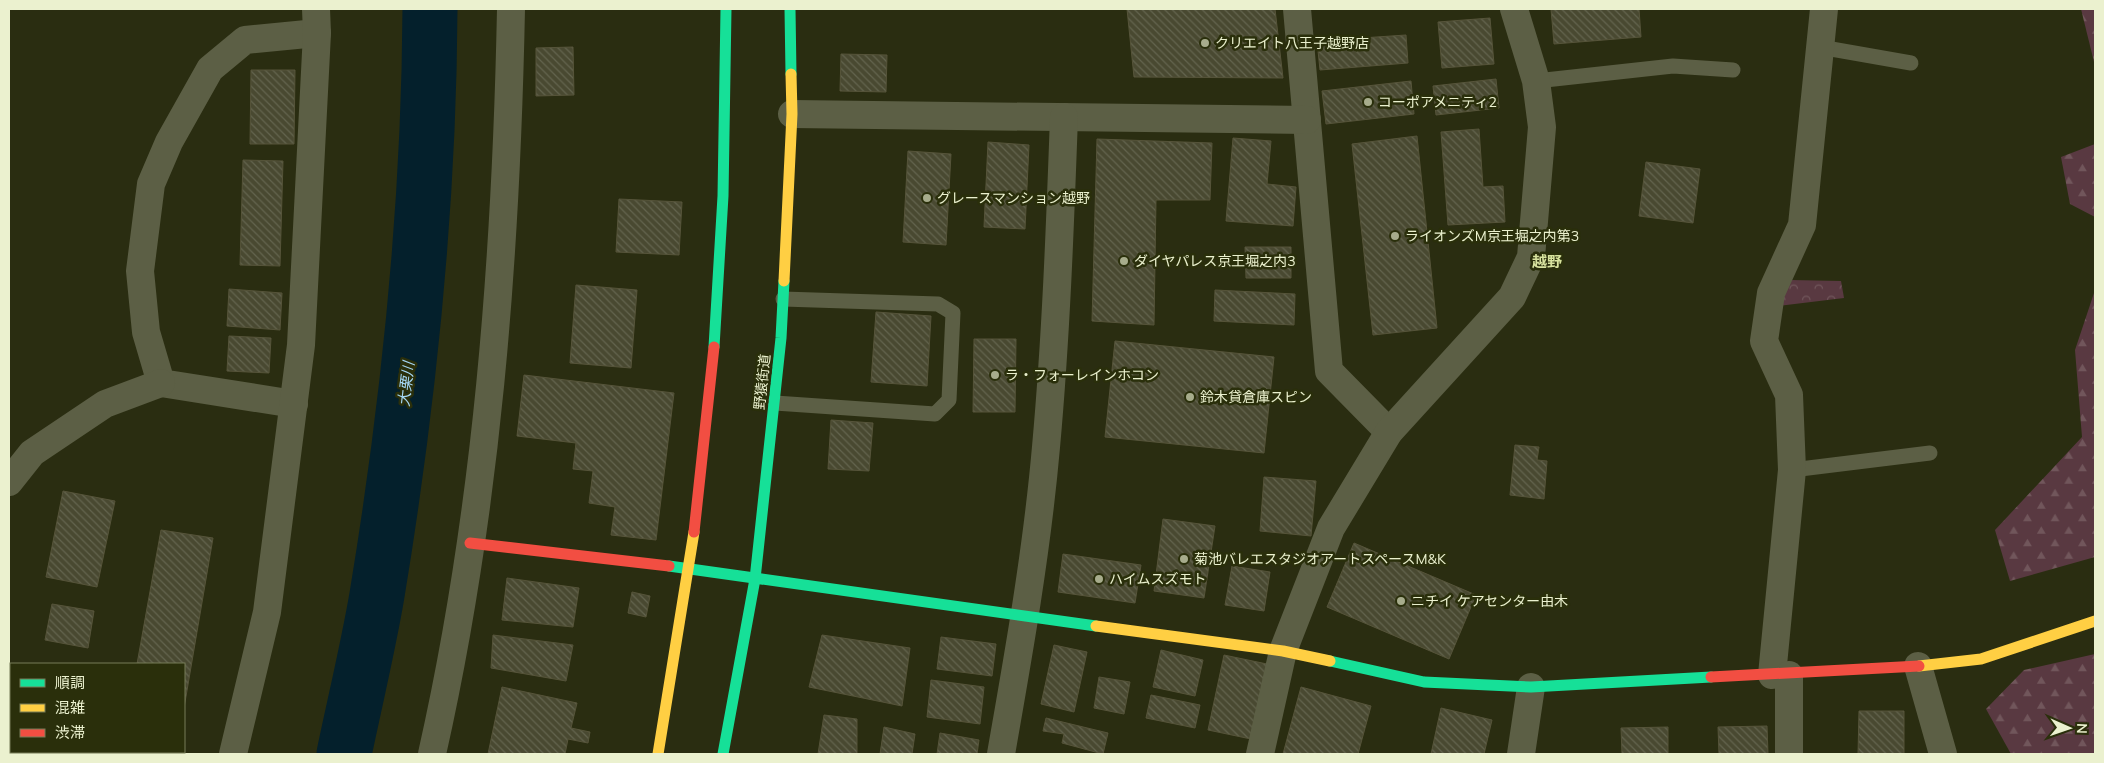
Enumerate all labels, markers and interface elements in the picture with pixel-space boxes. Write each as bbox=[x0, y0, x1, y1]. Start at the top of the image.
place label: クリエイト八王子越野店 bbox=[1215, 34, 1369, 52]
marker: クリエイト八王子越野店 bbox=[1199, 37, 1211, 49]
place label: コーポアメニティ2 bbox=[1378, 93, 1497, 111]
marker: コーポアメニティ2 bbox=[1362, 96, 1374, 108]
place label: グレースマンション越野 bbox=[937, 189, 1090, 207]
marker: グレースマンション越野 bbox=[921, 192, 933, 204]
place label: ライオンズM京王堀之内第3 bbox=[1405, 227, 1579, 245]
marker: ライオンズM京王堀之内第3 bbox=[1389, 230, 1401, 242]
place label: ダイヤパレス京王堀之内3 bbox=[1134, 252, 1296, 270]
district label: 越野 bbox=[1532, 252, 1562, 271]
marker: ダイヤパレス京王堀之内3 bbox=[1118, 255, 1130, 267]
street label: 野猿街道 bbox=[750, 353, 774, 411]
water label: 大栗川 bbox=[394, 359, 418, 407]
place label: ラ・フォーレインホコン bbox=[1005, 366, 1159, 384]
marker: ラ・フォーレインホコン bbox=[989, 369, 1001, 381]
place label: 鈴木貸倉庫スピン bbox=[1200, 388, 1312, 406]
marker: 鈴木貸倉庫スピン bbox=[1184, 391, 1196, 403]
place label: 菊池バレエスタジオアートスペースM&K bbox=[1194, 550, 1447, 568]
marker: 菊池バレエスタジオアートスペースM&K bbox=[1178, 553, 1190, 565]
place label: ハイムスズモト bbox=[1109, 570, 1206, 588]
marker: ハイムスズモト bbox=[1093, 573, 1105, 585]
place label: ニチイ ケアセンター由木 bbox=[1411, 592, 1568, 610]
marker: ニチイ ケアセンター由木 bbox=[1395, 595, 1407, 607]
legend bbox=[10, 663, 185, 753]
text: 順調 bbox=[55, 673, 85, 692]
text: 混雑 bbox=[55, 698, 85, 717]
north arrow bbox=[2044, 703, 2094, 753]
text: 渋滞 bbox=[55, 723, 85, 742]
text: N bbox=[2073, 723, 2091, 734]

